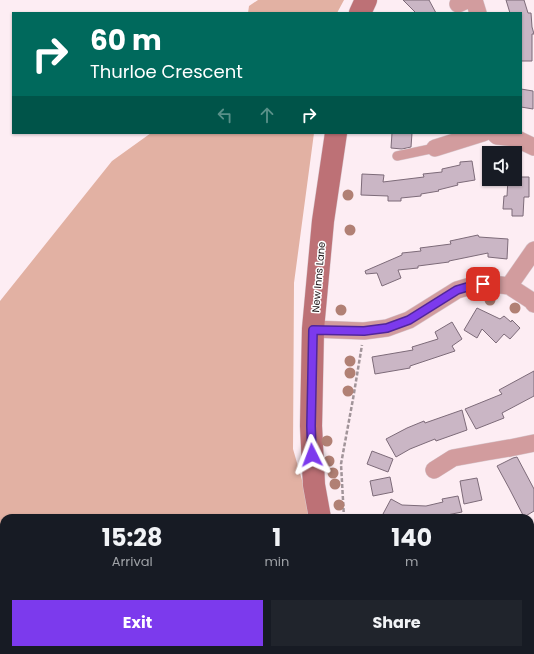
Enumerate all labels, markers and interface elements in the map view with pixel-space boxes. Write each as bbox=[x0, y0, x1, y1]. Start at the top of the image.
text: 60 m bbox=[90, 21, 162, 60]
icon: right bbox=[24, 28, 76, 80]
text: Thurloe Crescent bbox=[90, 59, 243, 84]
icon: left bbox=[214, 104, 236, 126]
icon: ahead bbox=[256, 104, 278, 126]
icon: right bbox=[298, 104, 320, 126]
map controls bbox=[482, 146, 522, 186]
button: sound bbox=[482, 146, 522, 186]
street label: New Inns Lane bbox=[308, 241, 329, 313]
pin bbox=[466, 267, 500, 301]
icon: arrive bbox=[472, 273, 494, 295]
position arrow bbox=[291, 434, 333, 476]
text: 15:28 bbox=[102, 521, 163, 554]
text: 1 bbox=[272, 521, 281, 554]
text: 140 bbox=[391, 521, 432, 554]
text: Arrival bbox=[112, 552, 153, 571]
text: min bbox=[264, 552, 289, 571]
text: m bbox=[405, 552, 418, 571]
button: Exit bbox=[12, 600, 263, 646]
button: Share bbox=[271, 600, 522, 646]

